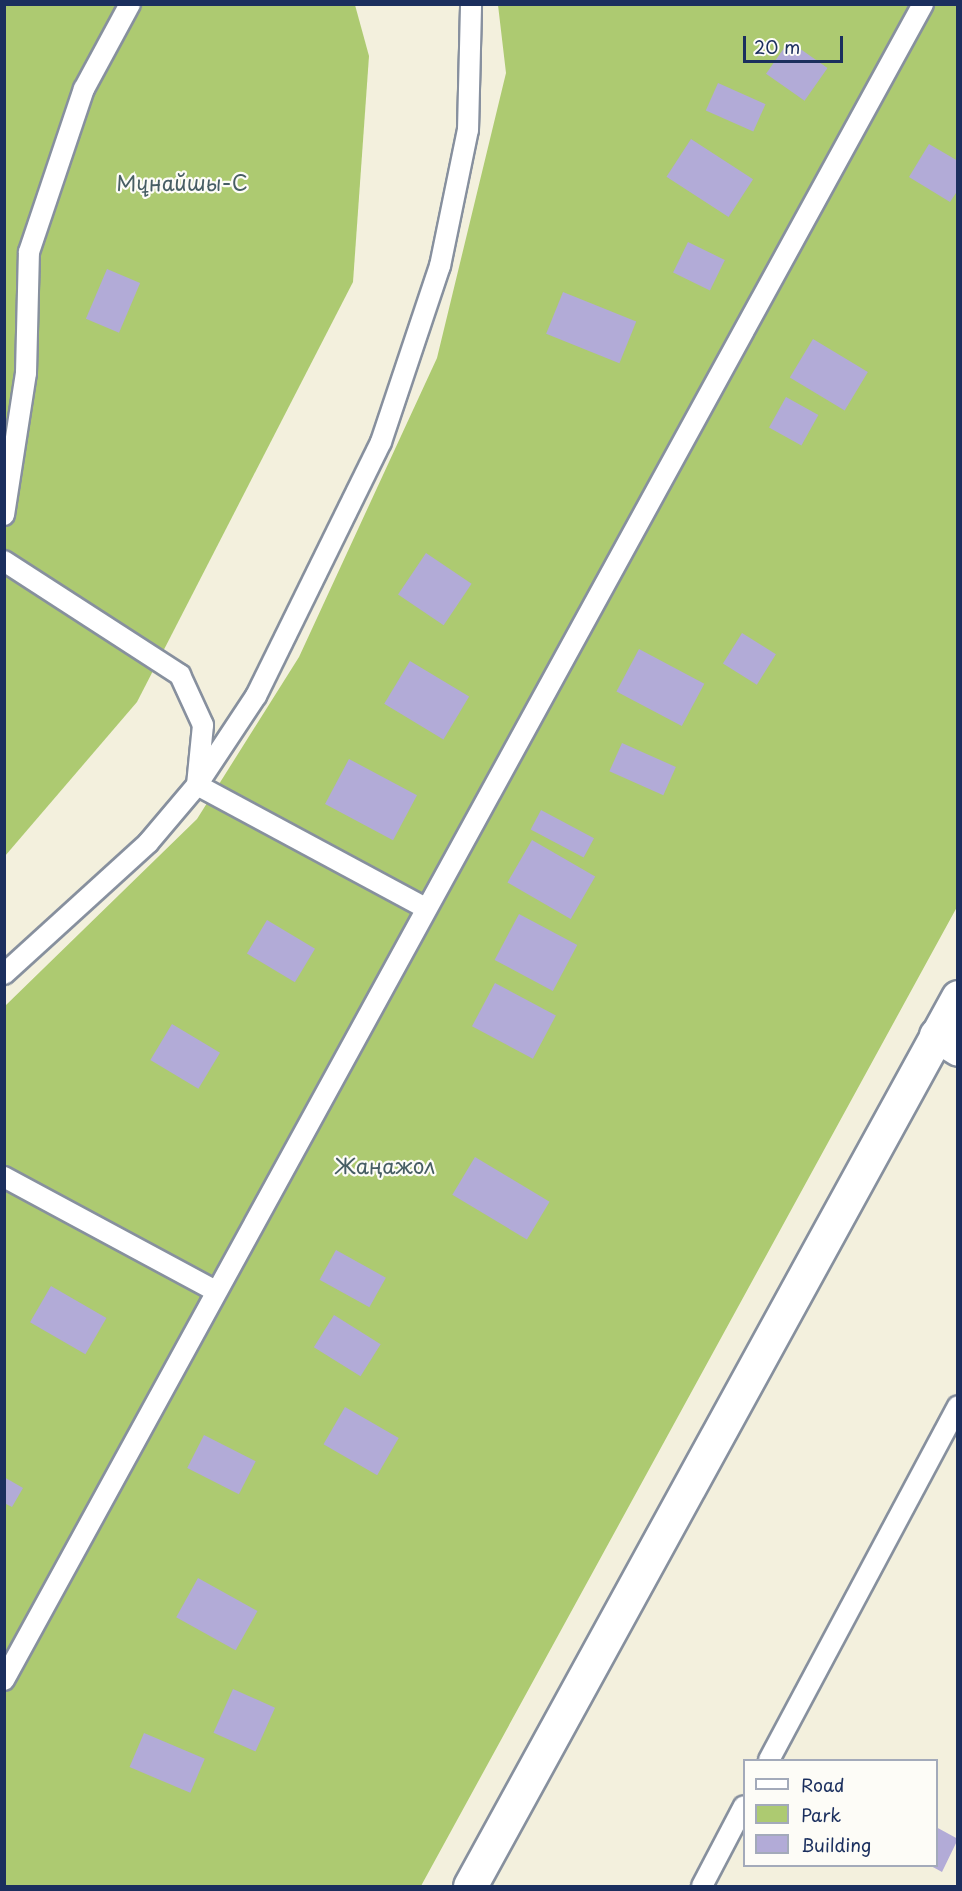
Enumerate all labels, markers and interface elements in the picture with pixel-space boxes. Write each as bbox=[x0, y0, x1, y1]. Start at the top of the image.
scale bar bbox=[746, 24, 846, 62]
text: 20 m bbox=[754, 33, 800, 60]
park label: Мұнайшы-С bbox=[116, 169, 248, 195]
park label: Жаңажол bbox=[335, 1152, 435, 1178]
legend bbox=[743, 1759, 938, 1867]
text: Road bbox=[801, 1771, 845, 1798]
text: Park bbox=[801, 1801, 841, 1828]
text: Building bbox=[801, 1831, 871, 1858]

